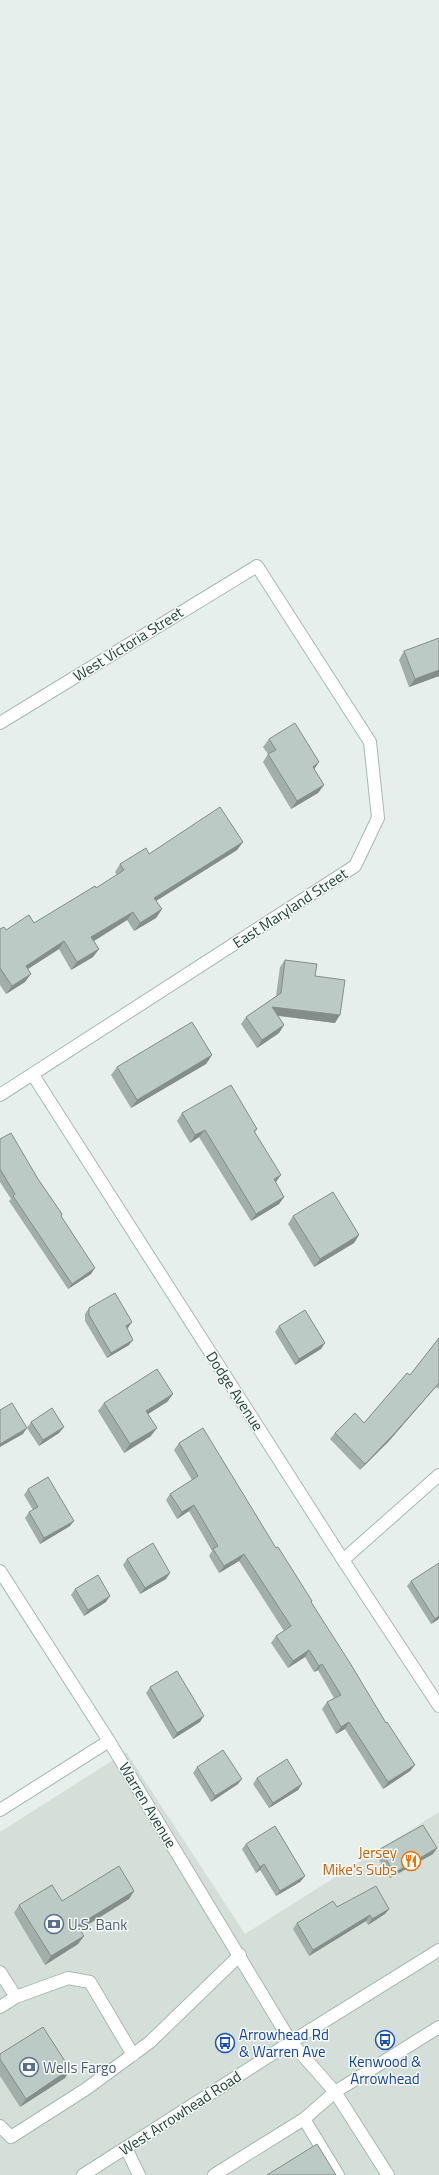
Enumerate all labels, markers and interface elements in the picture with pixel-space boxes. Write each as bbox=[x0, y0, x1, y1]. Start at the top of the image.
street label: West Victoria Street bbox=[69, 601, 188, 687]
street label: East Maryland Street bbox=[228, 862, 353, 954]
street label: Dodge Avenue bbox=[201, 1347, 269, 1435]
street label: Warren Avenue bbox=[113, 1758, 183, 1852]
place label: Jersey Mike's Subs bbox=[322, 1841, 397, 1881]
restaurant icon: Jersey Mike's Subs bbox=[400, 1850, 422, 1872]
bank icon: U.S. Bank bbox=[43, 1913, 65, 1935]
place label: U.S. Bank bbox=[68, 1913, 127, 1936]
place label: Arrowhead Rd & Warren Ave bbox=[239, 2023, 329, 2063]
bus stop icon: Kenwood & Arrowhead bbox=[374, 2029, 396, 2051]
bus stop icon: Arrowhead Rd & Warren Ave bbox=[214, 2032, 236, 2054]
place label: Kenwood & Arrowhead bbox=[349, 2050, 422, 2090]
bank icon: Wells Fargo bbox=[18, 2056, 40, 2078]
place label: Wells Fargo bbox=[43, 2056, 116, 2079]
street label: West Arrowhead Road bbox=[114, 2065, 246, 2161]

